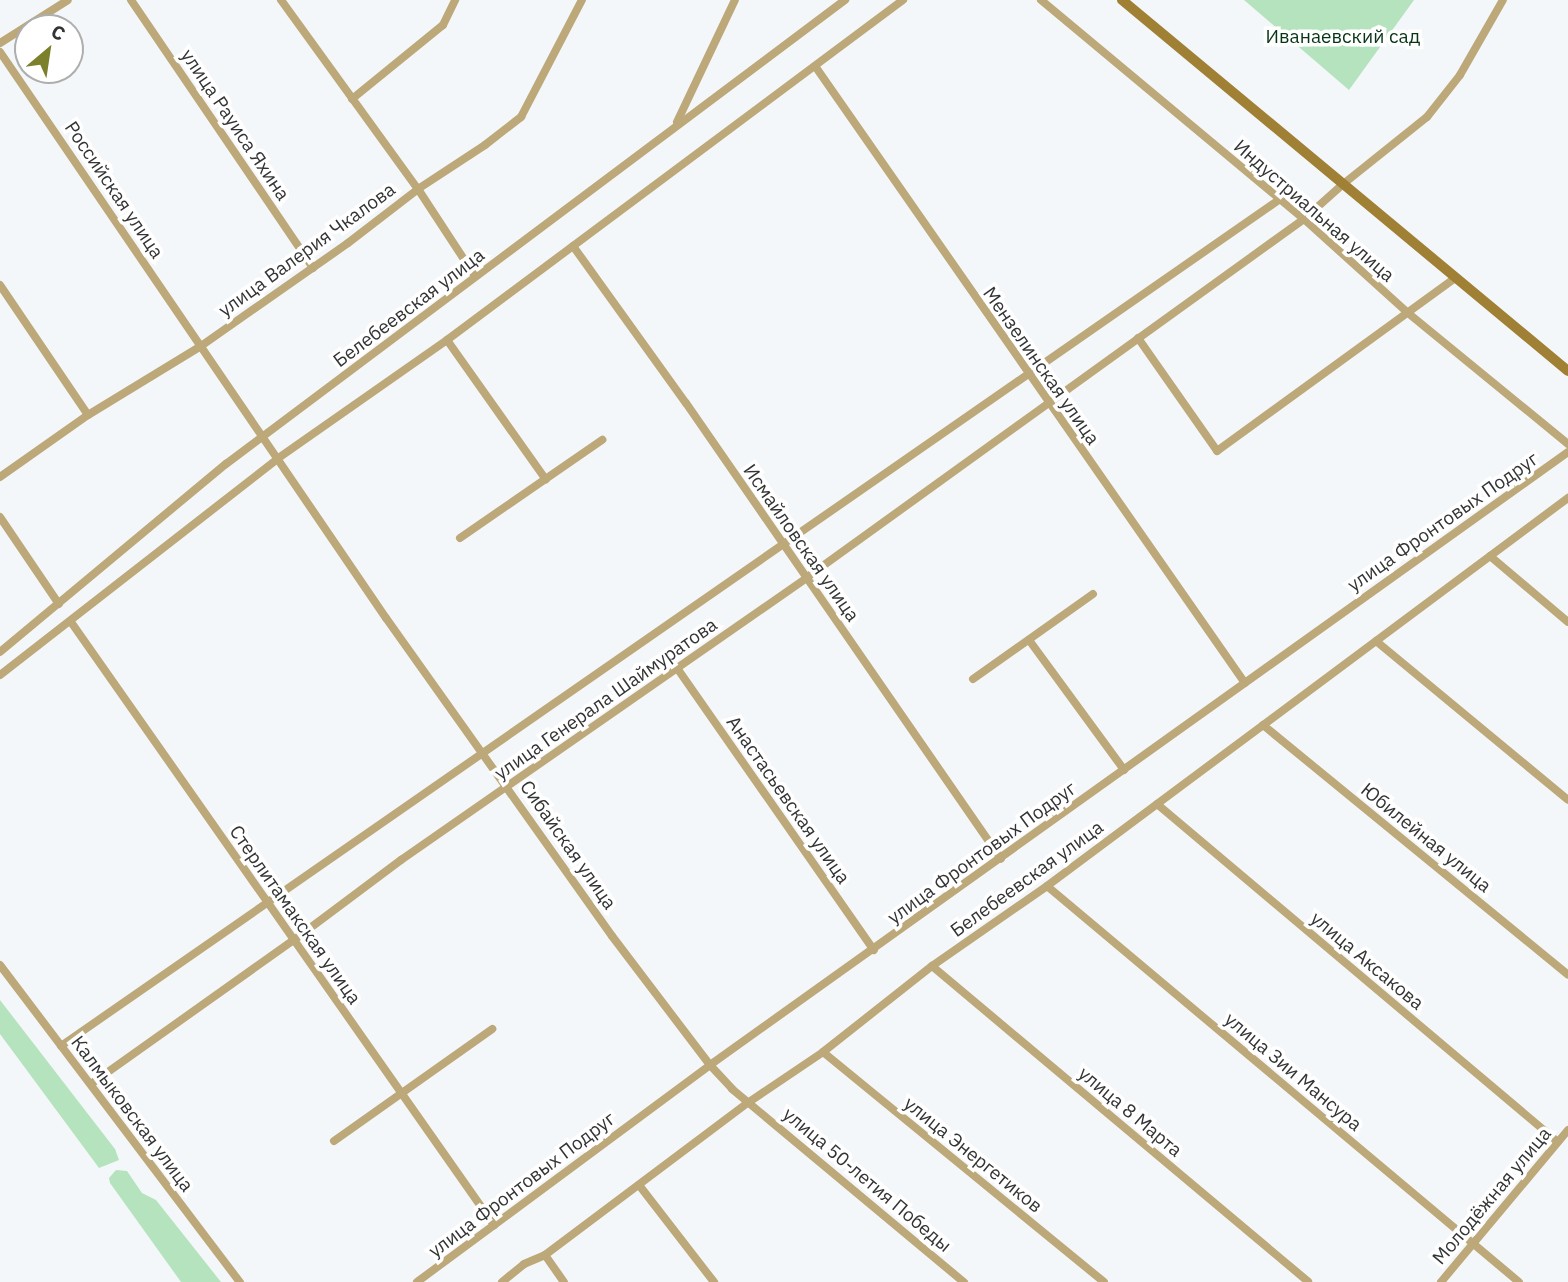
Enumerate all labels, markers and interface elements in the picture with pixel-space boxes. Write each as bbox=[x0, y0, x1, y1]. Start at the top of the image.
north arrow bbox=[14, 14, 84, 84]
text: С bbox=[47, 19, 69, 46]
park label: Иванаевский сад bbox=[1266, 26, 1420, 48]
street label: улица Рауиса Яхина bbox=[176, 45, 294, 205]
street label: Российская улица bbox=[60, 117, 168, 263]
street label: Индустриальная улица bbox=[1229, 135, 1399, 287]
street label: улица Валерия Чкалова bbox=[214, 178, 400, 322]
street label: Белебеевская улица bbox=[329, 244, 489, 372]
street label: Мензелинская улица bbox=[978, 283, 1104, 449]
street label: улица Фронтовых Подруг bbox=[1343, 447, 1543, 597]
street label: Исмайловская улица bbox=[738, 460, 864, 626]
street label: улица Генерала Шаймуратова bbox=[490, 613, 722, 785]
street label: Анастасьевская улица bbox=[721, 712, 855, 888]
street label: Сибайская улица bbox=[515, 776, 621, 914]
street label: улица Фронтовых Подруг bbox=[883, 777, 1081, 929]
street label: Юбилейная улица bbox=[1356, 778, 1496, 898]
street label: Белебеевская улица bbox=[946, 816, 1108, 942]
street label: Стерлитамакская улица bbox=[224, 821, 366, 1009]
street label: улица Аксакова bbox=[1306, 907, 1428, 1015]
street label: улица Зии Мансура bbox=[1220, 1008, 1366, 1136]
street label: Калмыковская улица bbox=[66, 1032, 198, 1196]
street label: улица 8 Марта bbox=[1074, 1062, 1186, 1162]
street label: улица Энергетиков bbox=[899, 1092, 1047, 1218]
street label: улица 50-летия Победы bbox=[778, 1103, 956, 1257]
street label: улица Фронтовых Подруг bbox=[424, 1107, 620, 1263]
street label: Молодёжная улица bbox=[1428, 1123, 1556, 1269]

